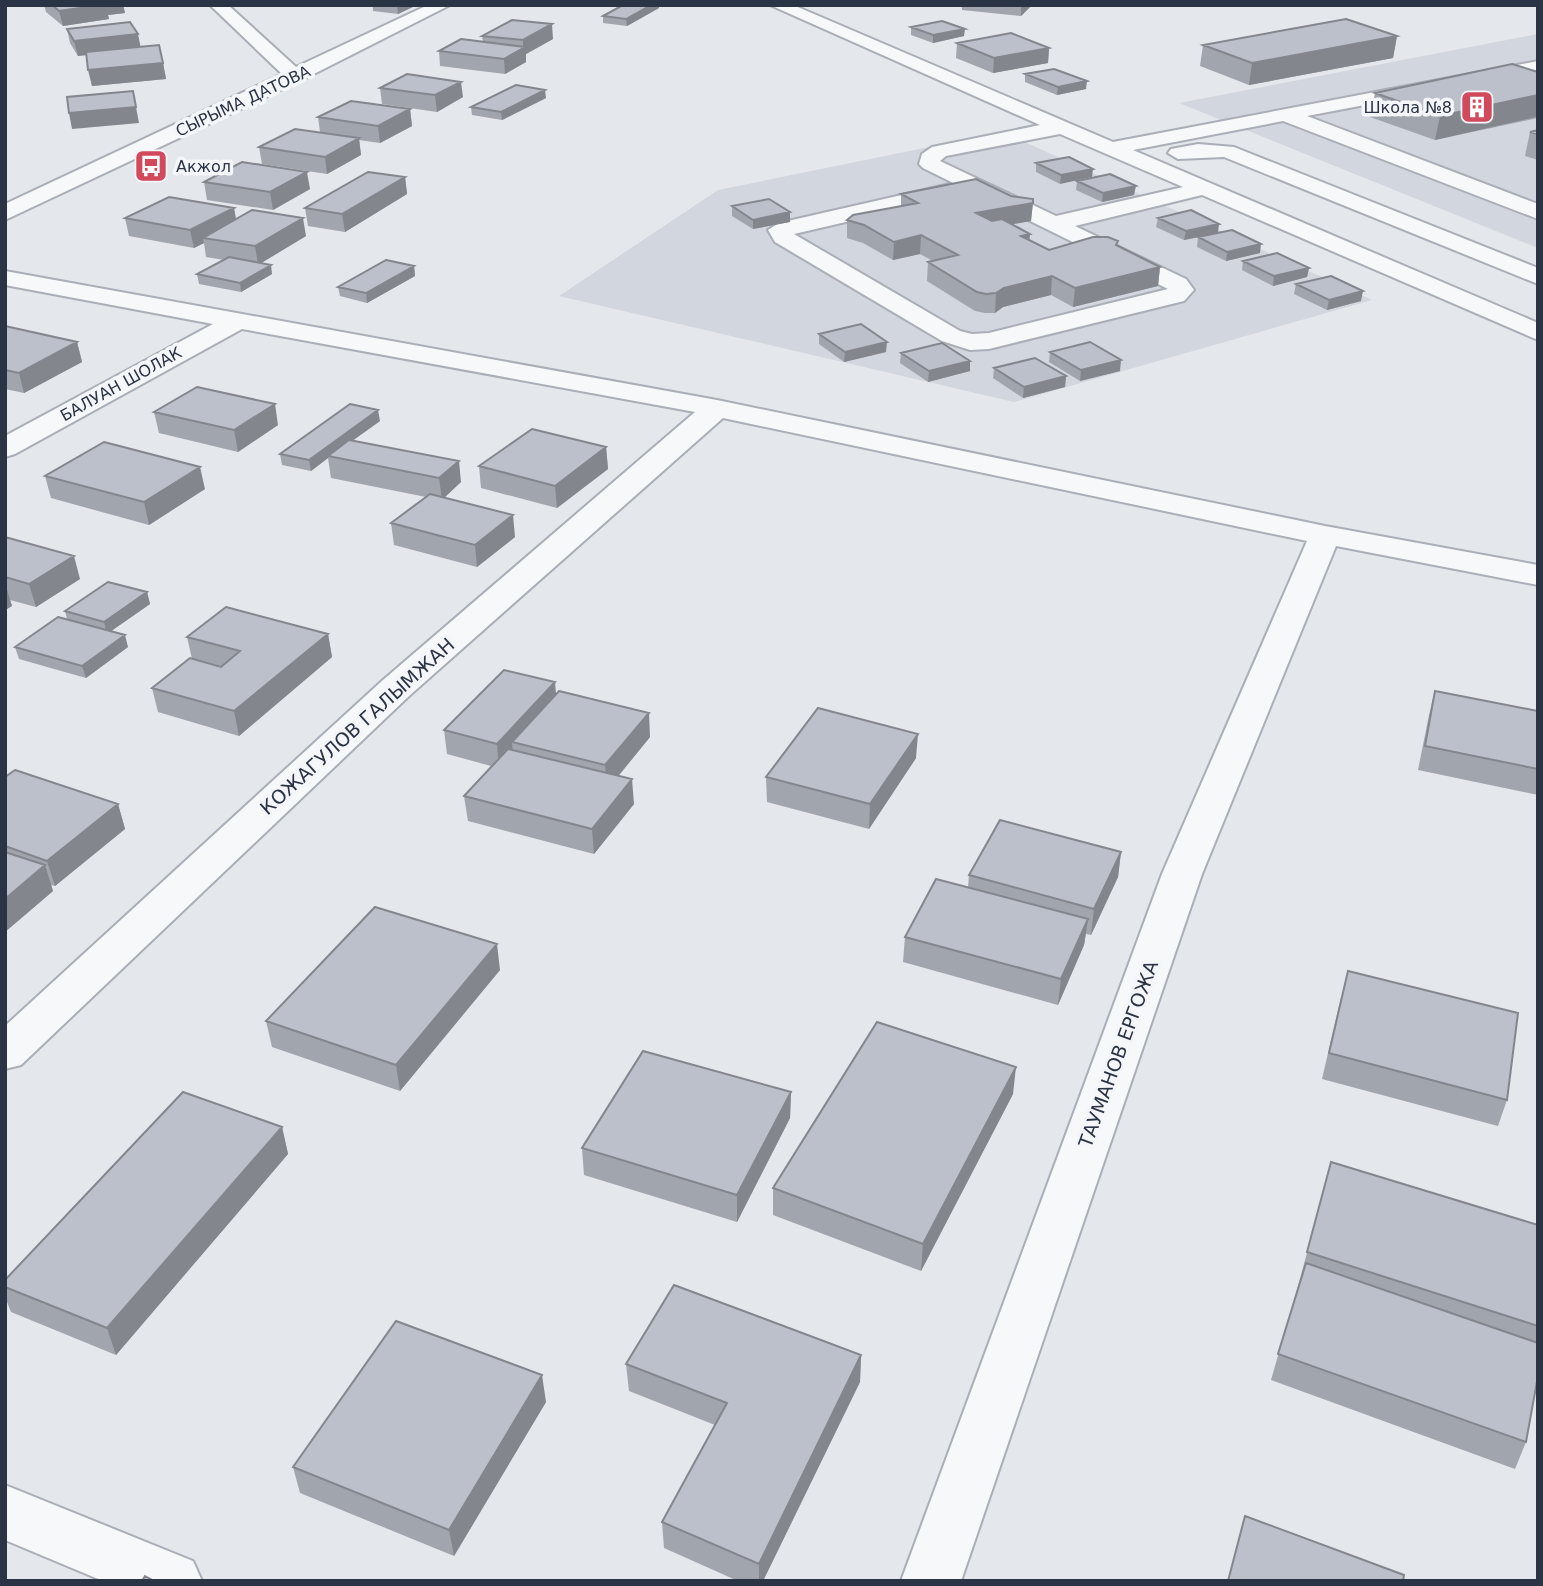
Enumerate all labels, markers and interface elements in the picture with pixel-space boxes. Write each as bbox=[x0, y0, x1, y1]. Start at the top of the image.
street label: СЫРЫМА ДАТОВА bbox=[173, 61, 314, 141]
building icon: Школа №8 bbox=[1458, 88, 1496, 126]
place label: Школа №8 bbox=[1364, 98, 1452, 117]
bus stop icon: Акжол bbox=[132, 147, 170, 185]
place label: Акжол bbox=[176, 157, 231, 176]
street label: БАЛУАН ШОЛАК bbox=[57, 342, 186, 425]
street label: КОЖАГУЛОВ ГАЛЫМЖАН bbox=[256, 633, 458, 819]
street label: ТАУМАНОВ ЕРГОЖА bbox=[1074, 958, 1162, 1151]

